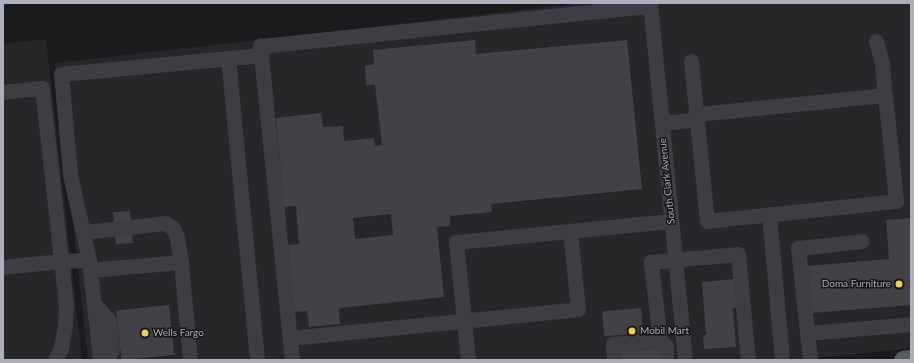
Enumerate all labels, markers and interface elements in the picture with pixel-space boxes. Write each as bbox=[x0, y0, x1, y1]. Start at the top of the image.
street label: South Clark Avenue bbox=[656, 137, 678, 225]
place label: Doma Furniture bbox=[822, 278, 891, 290]
marker: Doma Furniture bbox=[894, 279, 904, 289]
place label: Mobil Mart bbox=[640, 325, 689, 337]
marker: Mobil Mart bbox=[627, 326, 637, 336]
place label: Wells Fargo bbox=[153, 327, 204, 339]
marker: Wells Fargo bbox=[140, 328, 150, 338]

